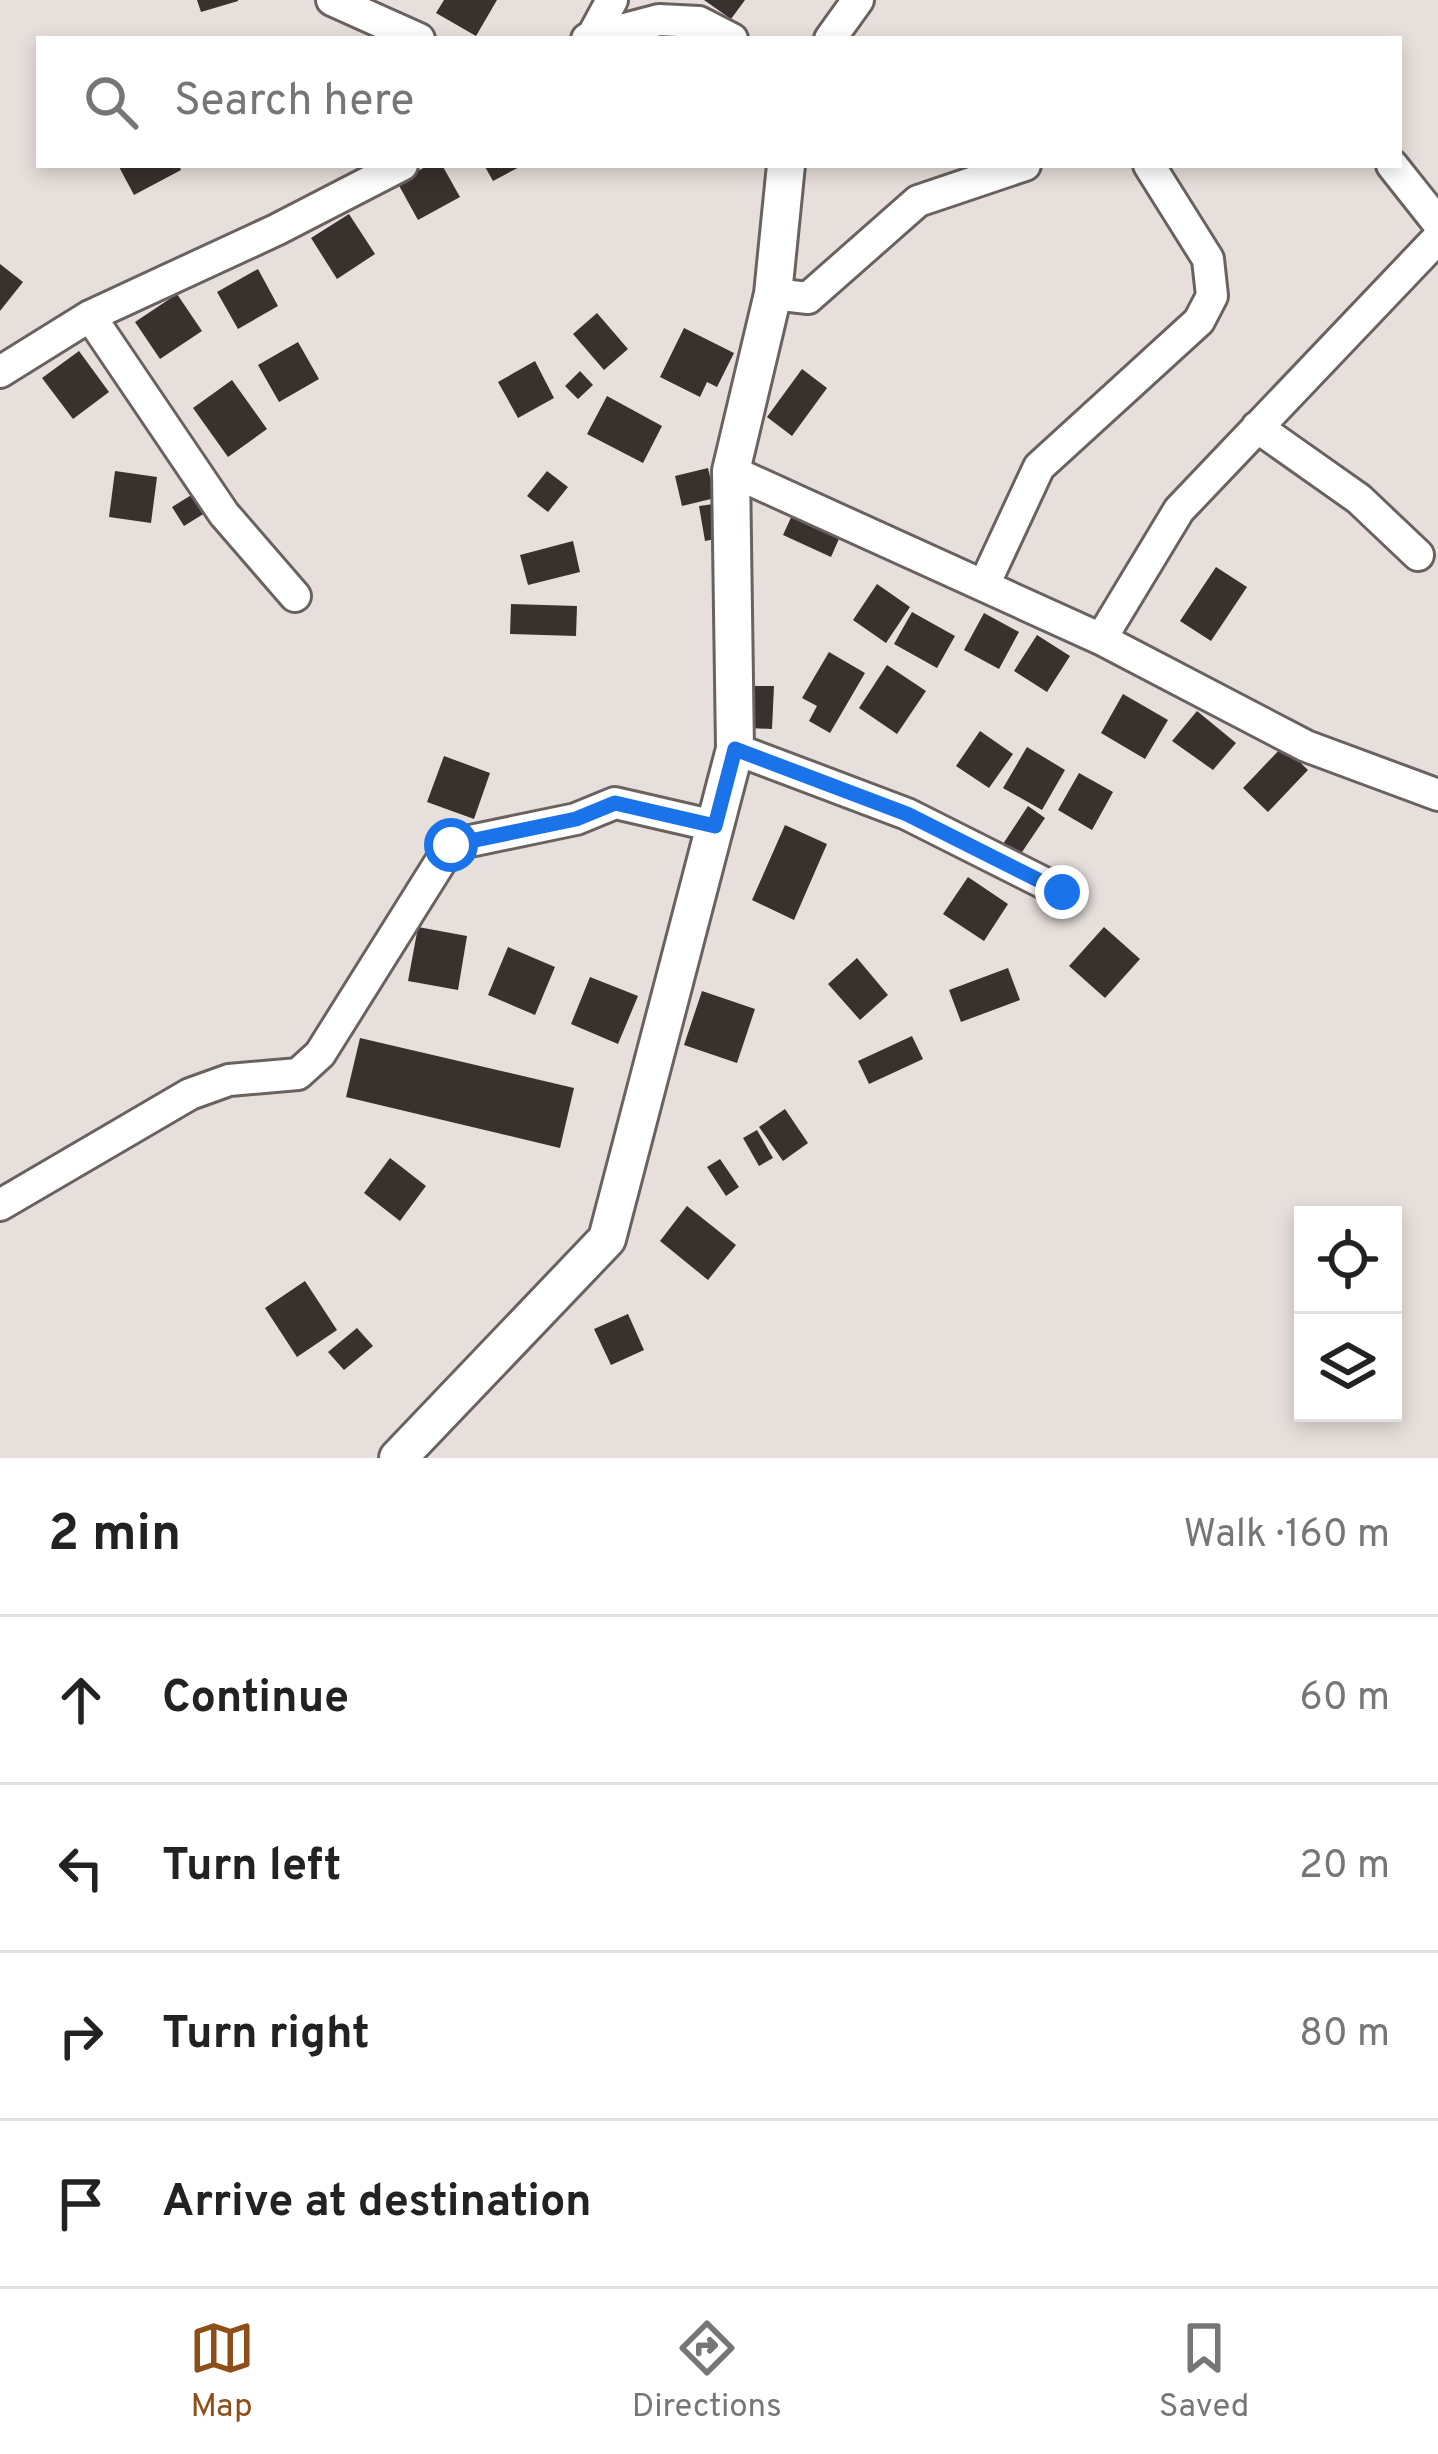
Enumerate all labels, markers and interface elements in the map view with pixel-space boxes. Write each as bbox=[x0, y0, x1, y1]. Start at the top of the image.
search box bbox=[36, 36, 1402, 168]
icon: search bbox=[78, 69, 144, 135]
text: Search here bbox=[174, 74, 414, 131]
route start bbox=[424, 818, 478, 872]
route end bbox=[1035, 865, 1089, 919]
map controls bbox=[1294, 1206, 1402, 1422]
button: locate bbox=[1294, 1206, 1402, 1314]
button: layers bbox=[1294, 1314, 1402, 1422]
text: 2 min bbox=[48, 1504, 181, 1569]
text: Walk · 160 m bbox=[1183, 1512, 1390, 1561]
icon: ahead bbox=[48, 1667, 114, 1733]
text: Continue bbox=[162, 1671, 349, 1728]
text: 60 m bbox=[1299, 1675, 1390, 1724]
icon: left bbox=[48, 1835, 114, 1901]
text: Turn left bbox=[162, 1839, 341, 1896]
text: 20 m bbox=[1299, 1843, 1390, 1892]
icon: right bbox=[48, 2003, 114, 2069]
text: Turn right bbox=[162, 2007, 370, 2064]
text: 80 m bbox=[1299, 2011, 1390, 2060]
icon: arrive bbox=[48, 2171, 114, 2237]
text: Arrive at destination bbox=[162, 2175, 592, 2232]
tab: Map bbox=[189, 2315, 255, 2429]
tab: Directions bbox=[632, 2315, 782, 2429]
tab: Saved bbox=[1159, 2315, 1249, 2429]

